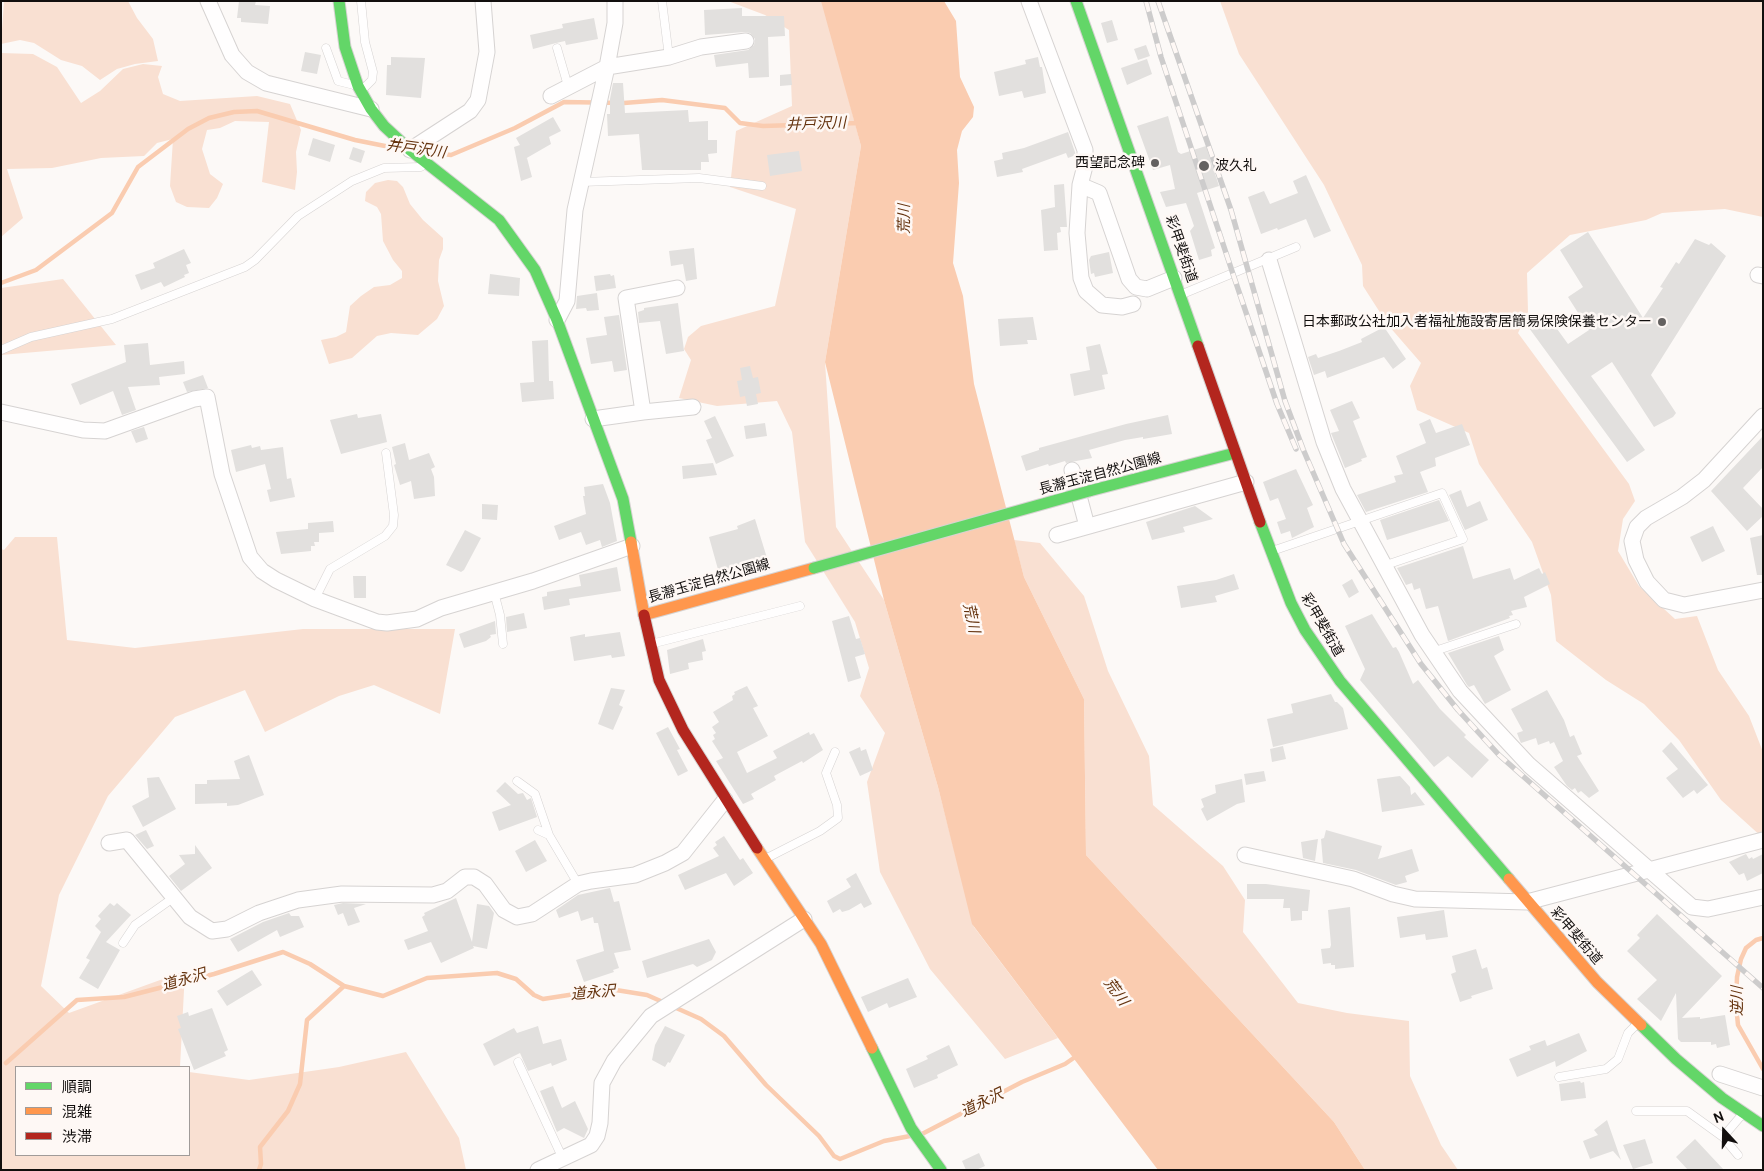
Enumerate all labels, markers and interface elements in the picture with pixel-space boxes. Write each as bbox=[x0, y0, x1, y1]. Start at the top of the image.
water label: 井戸沢川 bbox=[786, 114, 846, 134]
water label: 井戸沢川 bbox=[385, 136, 447, 162]
place label: 西望記念碑 bbox=[1075, 155, 1145, 171]
marker: 西望記念碑 bbox=[1149, 157, 1161, 169]
place label: 波久礼 bbox=[1215, 158, 1257, 174]
marker: 波久礼 bbox=[1197, 159, 1211, 173]
water label: 荒川 bbox=[896, 204, 914, 234]
street label: 彩甲斐街道 bbox=[1162, 213, 1200, 285]
place label: 日本郵政公社加入者福祉施設寄居簡易保険保養センター bbox=[1302, 314, 1652, 330]
marker: 日本郵政公社加入者福祉施設寄居簡易保険保養センター bbox=[1656, 316, 1668, 328]
street label: 長瀞玉淀自然公園線 bbox=[1037, 450, 1163, 498]
street label: 長瀞玉淀自然公園線 bbox=[646, 556, 772, 606]
street label: 彩甲斐街道 bbox=[1297, 590, 1347, 660]
water label: 荒川 bbox=[959, 601, 983, 635]
street label: 彩甲斐街道 bbox=[1547, 904, 1605, 968]
water label: 道永沢 bbox=[160, 965, 208, 995]
water label: 荒川 bbox=[1100, 975, 1132, 1009]
water label: 道永沢 bbox=[570, 982, 616, 1004]
water label: 逆川 bbox=[1729, 986, 1747, 1016]
legend bbox=[15, 1066, 190, 1156]
text: 順調 bbox=[62, 1078, 92, 1096]
water label: 道永沢 bbox=[958, 1085, 1006, 1121]
text: 混雑 bbox=[62, 1103, 92, 1121]
north arrow bbox=[1699, 1106, 1749, 1156]
text: N bbox=[1711, 1107, 1726, 1127]
text: 渋滞 bbox=[62, 1128, 92, 1146]

